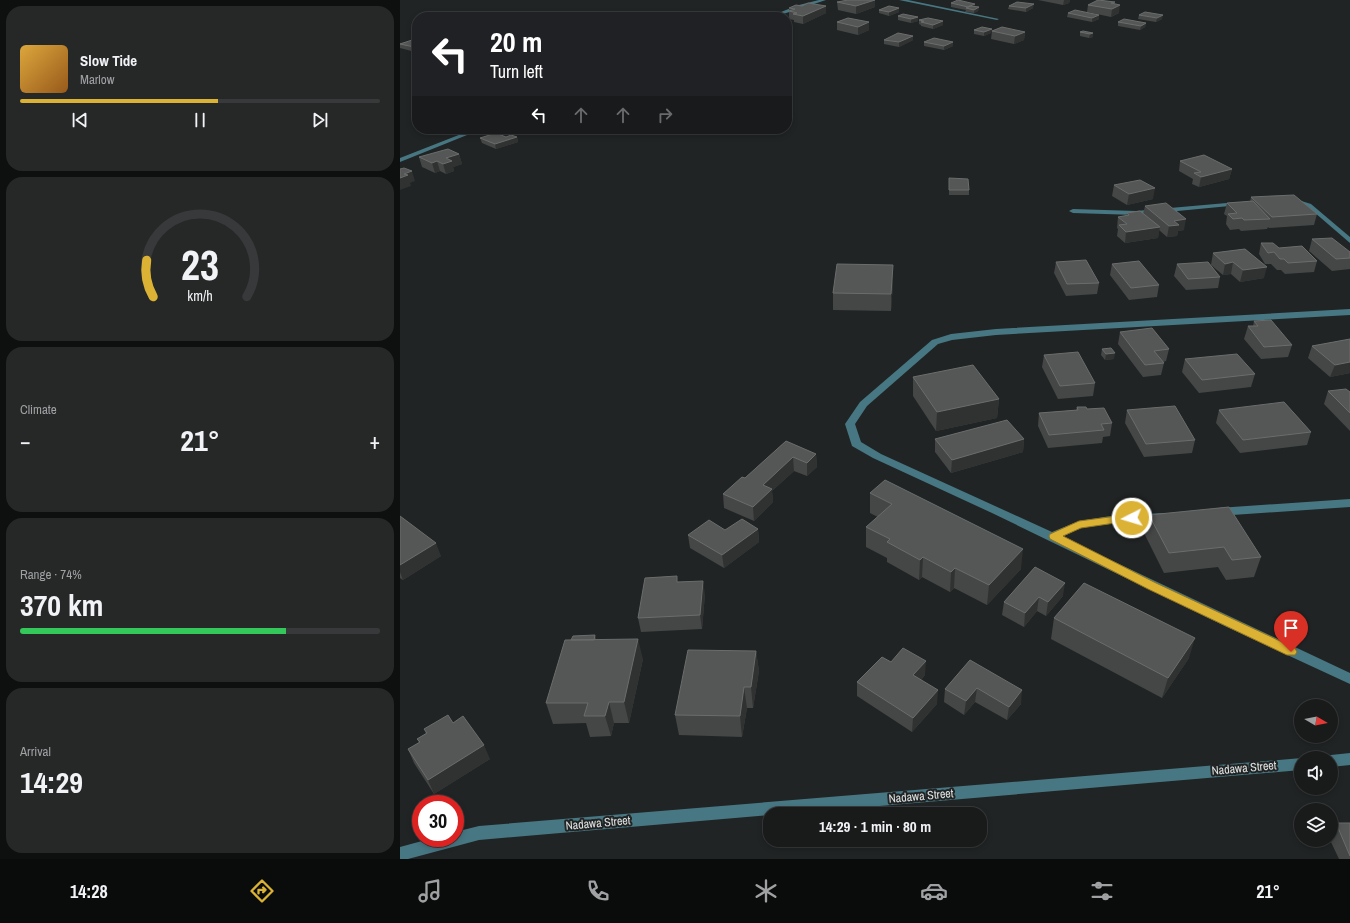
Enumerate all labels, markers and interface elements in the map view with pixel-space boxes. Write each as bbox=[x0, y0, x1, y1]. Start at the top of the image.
text: 20 m bbox=[490, 23, 542, 61]
icon: left bbox=[424, 28, 476, 80]
text: Slow Tide bbox=[80, 50, 137, 71]
text: Turn left bbox=[490, 59, 543, 84]
text: Marlow bbox=[80, 71, 114, 88]
icon: left bbox=[528, 104, 550, 126]
icon: ahead bbox=[570, 104, 592, 126]
icon: ahead bbox=[612, 104, 634, 126]
icon: right bbox=[654, 104, 676, 126]
icon: previous bbox=[69, 109, 91, 131]
icon: pause bbox=[189, 109, 211, 131]
icon: next bbox=[309, 109, 331, 131]
text: 23 bbox=[181, 237, 219, 293]
text: km/h bbox=[187, 285, 213, 304]
text: Climate bbox=[20, 401, 57, 418]
text: 21° bbox=[180, 420, 220, 460]
text: − bbox=[20, 426, 31, 456]
text: + bbox=[369, 426, 380, 456]
position arrow bbox=[1111, 497, 1153, 539]
text: Range · 74% bbox=[20, 566, 82, 583]
text: 370 km bbox=[20, 585, 103, 625]
pin bbox=[1274, 611, 1308, 652]
icon: arrive bbox=[1280, 617, 1302, 639]
north arrow bbox=[1294, 699, 1338, 743]
map controls bbox=[1294, 699, 1338, 847]
text: Arrival bbox=[20, 743, 51, 760]
button: sound bbox=[1294, 751, 1338, 795]
street label: Nadawa Street bbox=[1211, 757, 1277, 779]
text: 14:29 bbox=[20, 762, 83, 802]
street label: Nadawa Street bbox=[888, 785, 954, 807]
speed limit sign: 30 bbox=[412, 795, 464, 847]
button: layers bbox=[1294, 803, 1338, 847]
street label: Nadawa Street bbox=[565, 812, 631, 834]
text: 14:29 · 1 min · 80 m bbox=[819, 816, 931, 837]
icon: directions bbox=[248, 877, 276, 905]
icon: music bbox=[416, 877, 444, 905]
icon: phone bbox=[584, 877, 612, 905]
icon: climate bbox=[752, 877, 780, 905]
icon: car bbox=[920, 877, 948, 905]
icon: filters bbox=[1088, 877, 1116, 905]
text: 14:28 bbox=[70, 879, 108, 904]
text: 21° bbox=[1256, 879, 1280, 904]

